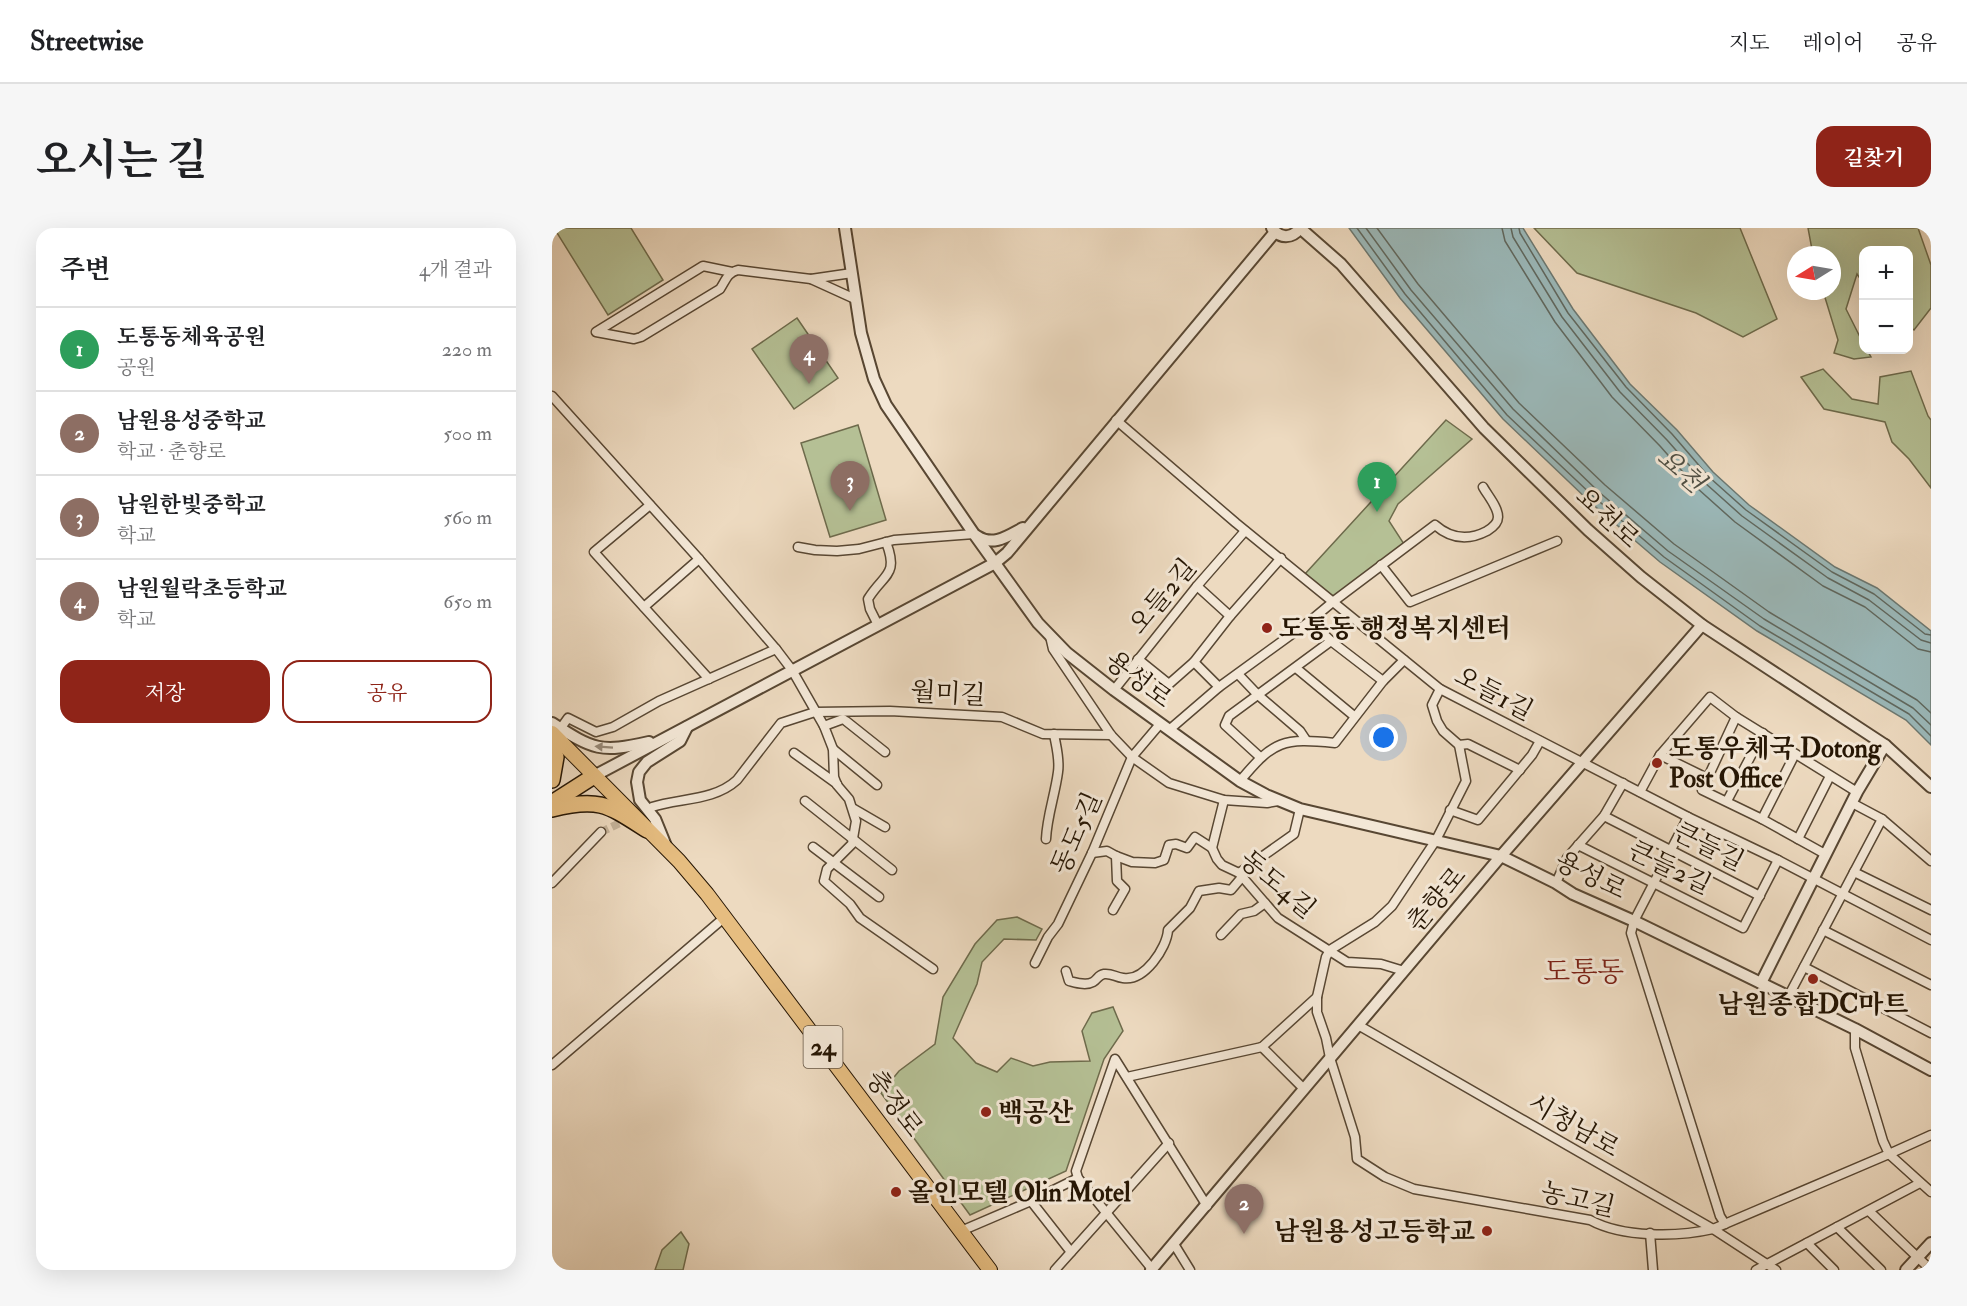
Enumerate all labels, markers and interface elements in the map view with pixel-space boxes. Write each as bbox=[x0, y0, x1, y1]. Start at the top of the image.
text: Streetwise bbox=[30, 24, 144, 59]
text: 지도 bbox=[1729, 30, 1770, 57]
text: 레이어 bbox=[1803, 30, 1863, 57]
text: 공유 bbox=[1896, 30, 1937, 57]
button: 길찾기 bbox=[1816, 126, 1931, 187]
text: 오시는 길 bbox=[36, 135, 207, 187]
north arrow bbox=[1787, 246, 1841, 300]
map controls bbox=[1859, 246, 1913, 354]
button: + bbox=[1859, 246, 1913, 300]
text: 주변 bbox=[60, 254, 110, 286]
text: 4개 결과 bbox=[419, 257, 492, 282]
button: − bbox=[1859, 300, 1913, 354]
text: 도통동체육공원 bbox=[117, 323, 266, 351]
pin: 4 bbox=[790, 334, 828, 384]
text: 1 bbox=[76, 337, 83, 362]
text: 220 m bbox=[442, 337, 492, 362]
text: 공원 bbox=[117, 355, 156, 380]
text: 남원용성중학교 bbox=[117, 407, 266, 435]
text: 2 bbox=[74, 421, 85, 446]
text: 500 m bbox=[443, 421, 492, 446]
text: 학교 · 춘향로 bbox=[117, 439, 226, 464]
water label: 요천 bbox=[1650, 441, 1713, 501]
pin: 3 bbox=[830, 462, 870, 511]
pin: 1 bbox=[1358, 462, 1396, 512]
street label: 요천로 bbox=[1569, 480, 1646, 555]
text: 남원한빛중학교 bbox=[117, 491, 266, 519]
text: 3 bbox=[76, 505, 83, 530]
text: 560 m bbox=[443, 505, 492, 530]
text: 학교 bbox=[117, 523, 156, 548]
street label: 오들2길 bbox=[1122, 552, 1203, 641]
text: 남원월락초등학교 bbox=[117, 575, 287, 603]
text: 4 bbox=[74, 589, 85, 614]
text: 650 m bbox=[443, 589, 492, 614]
text: 학교 bbox=[117, 607, 156, 632]
place label: 도통동 행정복지센터 bbox=[1279, 613, 1511, 645]
marker: 도통동 행정복지센터 bbox=[1260, 621, 1274, 635]
street label: 용성로 bbox=[1099, 644, 1178, 715]
button: 저장 bbox=[60, 660, 270, 723]
button: 공유 bbox=[282, 660, 492, 723]
street label: 오들1길 bbox=[1449, 660, 1538, 728]
street label: 월미길 bbox=[909, 676, 986, 712]
your location bbox=[1369, 723, 1398, 752]
place label: 도통우체국 Dotong Post Office bbox=[1669, 733, 1882, 795]
one-way arrow bbox=[594, 743, 613, 752]
marker: 도통우체국 Dotong Post Office bbox=[1650, 756, 1664, 770]
street label: 동도5길 bbox=[1045, 787, 1109, 880]
street label: 큰들길 bbox=[1668, 816, 1749, 878]
street label: 큰들2길 bbox=[1623, 834, 1716, 902]
street label: 동도4길 bbox=[1233, 844, 1322, 926]
street label: 용성로 bbox=[1550, 845, 1631, 907]
street label: 춘향로 bbox=[1400, 860, 1473, 939]
district label: 도통동 bbox=[1543, 955, 1625, 990]
marker: 남원종합DC마트 bbox=[1806, 972, 1820, 986]
place label: 남원종합DC마트 bbox=[1718, 989, 1908, 1021]
road number: 24 bbox=[804, 1026, 842, 1068]
street label: 충정로 bbox=[859, 1064, 930, 1143]
street label: 시청남로 bbox=[1522, 1087, 1625, 1165]
place label: 백공산 bbox=[998, 1097, 1073, 1129]
marker: 백공산 bbox=[979, 1105, 993, 1119]
street label: 농고길 bbox=[1537, 1176, 1618, 1224]
place label: 올인모텔 Olin Motel bbox=[908, 1177, 1131, 1209]
pin: 2 bbox=[1224, 1184, 1264, 1234]
marker: 올인모텔 Olin Motel bbox=[889, 1185, 903, 1199]
place label: 남원용성고등학교 bbox=[1274, 1216, 1475, 1248]
marker: 남원용성고등학교 bbox=[1480, 1224, 1494, 1238]

